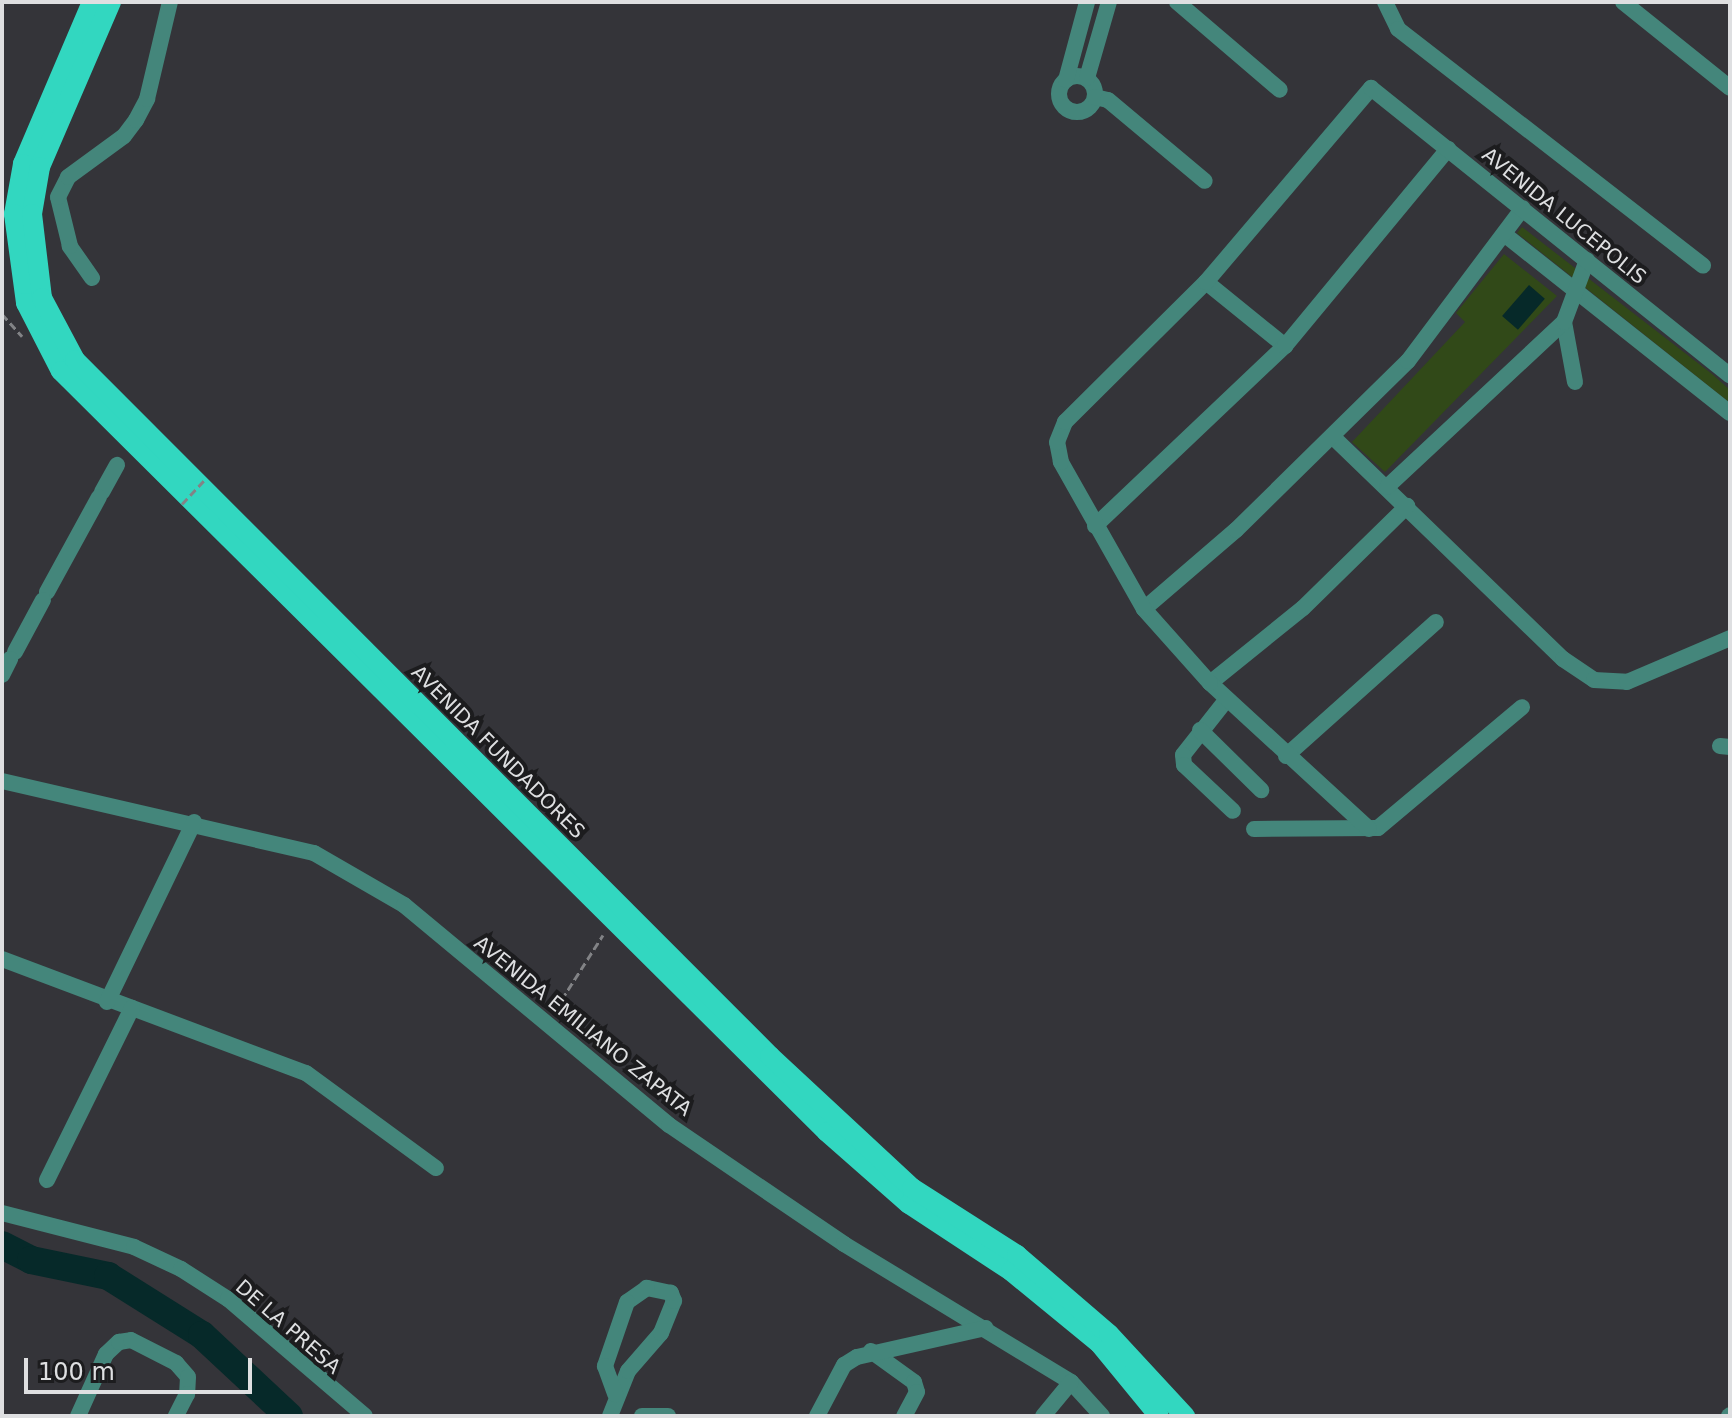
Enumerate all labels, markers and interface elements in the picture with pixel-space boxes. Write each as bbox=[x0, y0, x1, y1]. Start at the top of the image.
street label: AVENIDA LUCEPOLIS bbox=[1477, 143, 1651, 289]
street label: AVENIDA FUNDADORES bbox=[406, 660, 590, 844]
street label: AVENIDA EMILIANO ZAPATA bbox=[469, 931, 697, 1121]
street label: DE LA PRESA bbox=[231, 1275, 345, 1379]
scale bar bbox=[28, 1342, 256, 1392]
text: 100 m bbox=[38, 1358, 115, 1386]

